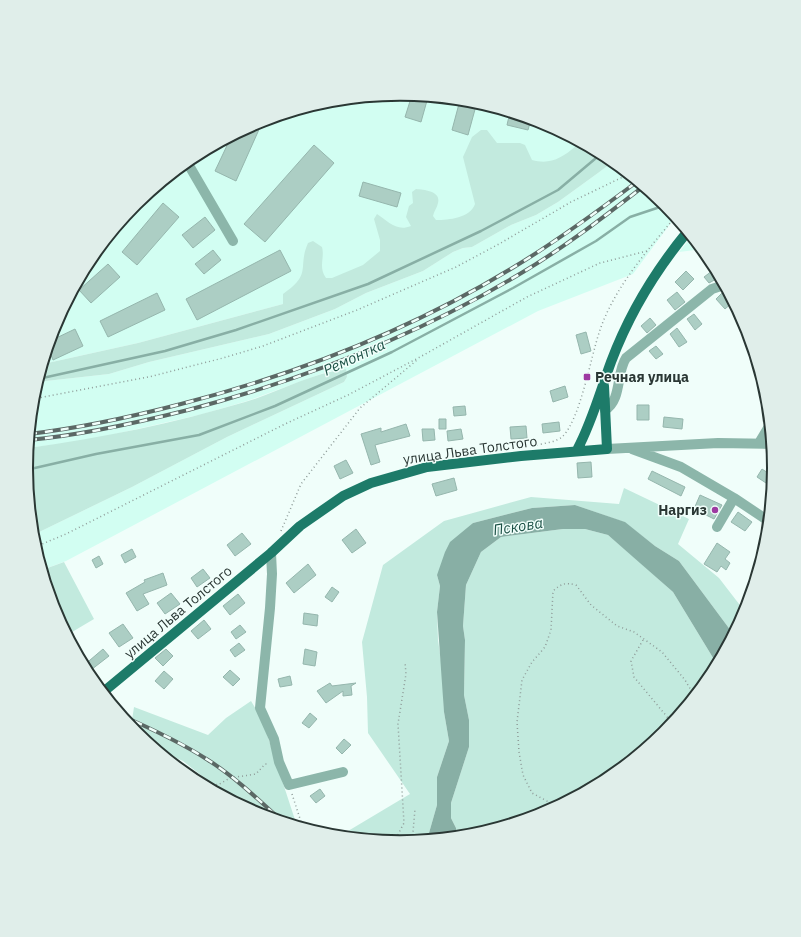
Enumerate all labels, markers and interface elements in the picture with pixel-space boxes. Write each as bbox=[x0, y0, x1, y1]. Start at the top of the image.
water label: Ремонтка bbox=[320, 334, 388, 380]
place label: Речная улица bbox=[595, 368, 689, 386]
marker: Речная улица bbox=[582, 372, 592, 382]
street label: улица Льва Толстого bbox=[402, 432, 538, 468]
place label: Наргиз bbox=[658, 501, 707, 519]
marker: Наргиз bbox=[710, 505, 720, 515]
water label: Пскова bbox=[492, 513, 544, 539]
street label: улица Льва Толстого bbox=[120, 562, 236, 662]

